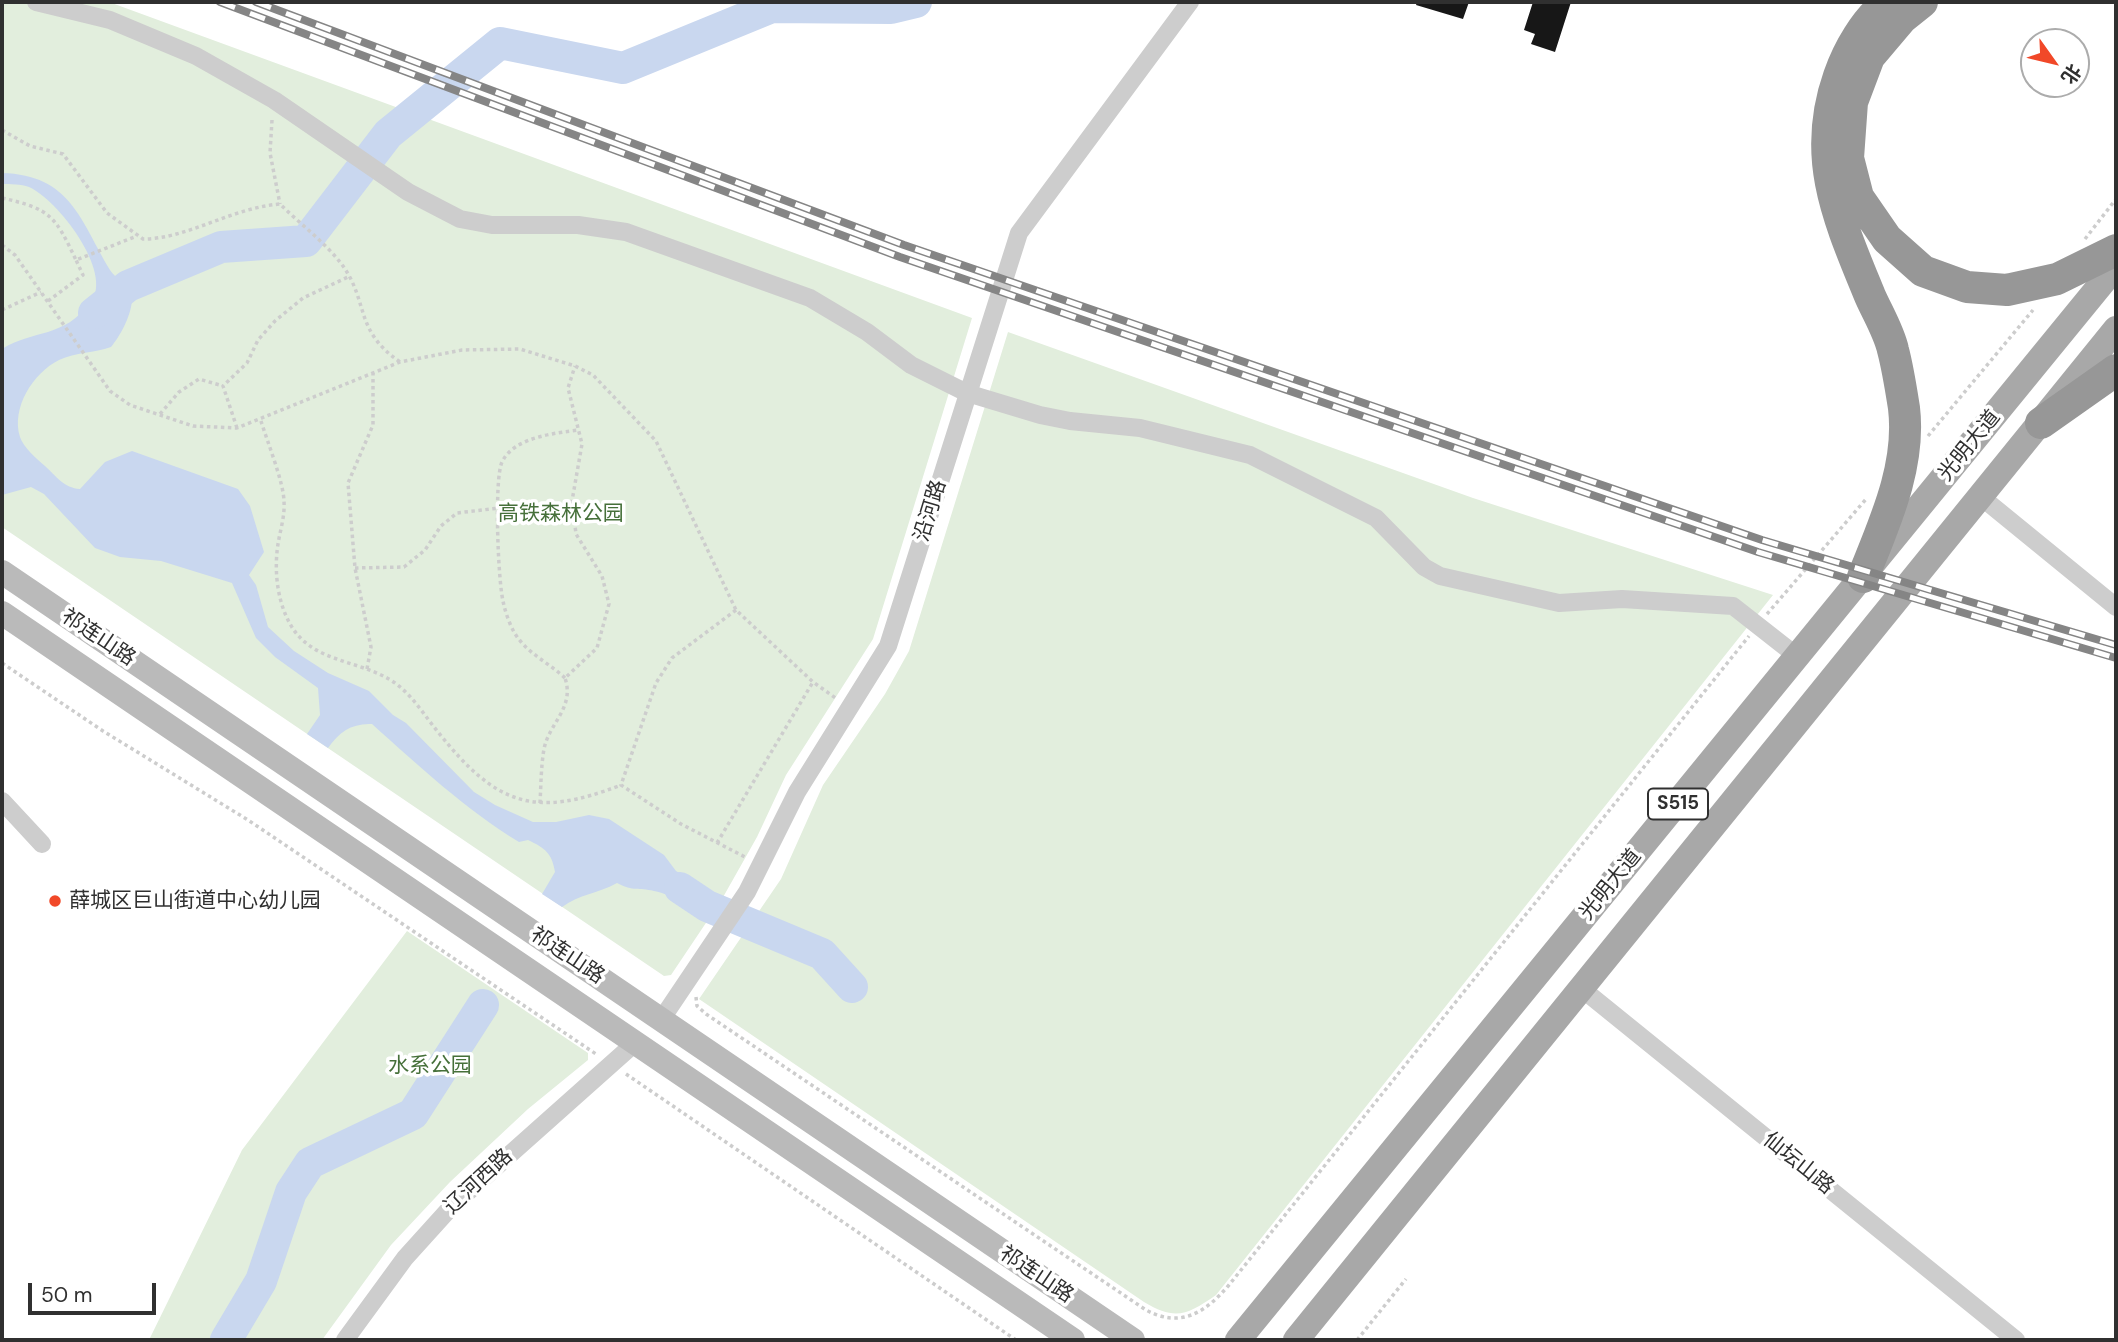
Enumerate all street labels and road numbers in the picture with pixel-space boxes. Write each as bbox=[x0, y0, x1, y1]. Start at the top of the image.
street label: 光明大道 bbox=[1934, 405, 2006, 487]
street label: 沿河路 bbox=[910, 477, 952, 545]
street label: 祁连山路 bbox=[56, 604, 140, 672]
road number: S515 bbox=[1648, 789, 1708, 820]
street label: 光明大道 bbox=[1575, 844, 1647, 926]
street label: 祁连山路 bbox=[525, 922, 609, 990]
street label: 仙坛山路 bbox=[1757, 1128, 1839, 1200]
street label: 辽河西路 bbox=[440, 1144, 518, 1220]
street label: 祁连山路 bbox=[994, 1241, 1078, 1309]

